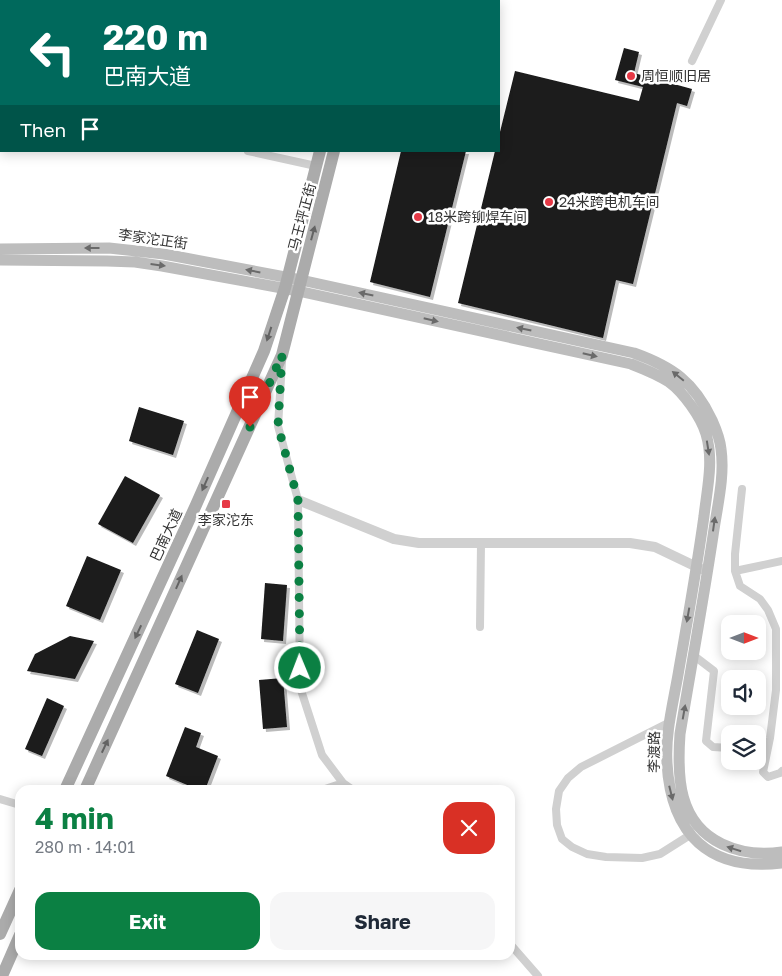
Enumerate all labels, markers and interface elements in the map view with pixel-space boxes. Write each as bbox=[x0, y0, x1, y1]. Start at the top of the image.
text: 220 m bbox=[103, 16, 208, 58]
icon: left bbox=[20, 20, 85, 85]
text: 巴南大道 bbox=[103, 62, 191, 89]
place label: 周恒顺旧居 bbox=[641, 67, 711, 84]
marker: 周恒顺旧居 bbox=[625, 70, 637, 82]
icon: arrive bbox=[76, 115, 104, 143]
text: Then bbox=[20, 118, 66, 141]
street label: 马王坪正街 bbox=[284, 181, 319, 253]
place label: 24米跨电机车间 bbox=[559, 193, 660, 210]
marker: 24米跨电机车间 bbox=[543, 196, 555, 208]
place label: 18米跨铆焊车间 bbox=[428, 208, 527, 225]
marker: 18米跨铆焊车间 bbox=[412, 211, 424, 223]
street label: 李家沱正街 bbox=[117, 225, 189, 252]
one-way arrow bbox=[309, 225, 317, 240]
one-way arrow bbox=[84, 244, 100, 252]
one-way arrow bbox=[150, 261, 166, 269]
one-way arrow bbox=[244, 266, 260, 274]
one-way arrow bbox=[358, 290, 373, 298]
one-way arrow bbox=[424, 316, 439, 324]
one-way arrow bbox=[517, 325, 532, 333]
one-way arrow bbox=[265, 327, 273, 342]
one-way arrow bbox=[582, 351, 597, 359]
one-way arrow bbox=[672, 370, 685, 381]
pin bbox=[229, 376, 271, 427]
icon: arrive bbox=[236, 383, 264, 411]
one-way arrow bbox=[705, 440, 713, 456]
one-way arrow bbox=[201, 477, 209, 491]
marker: 李家沱东 bbox=[220, 498, 232, 510]
street label: 巴南大道 bbox=[146, 506, 185, 564]
place label: 李家沱东 bbox=[198, 511, 254, 528]
one-way arrow bbox=[711, 516, 719, 532]
one-way arrow bbox=[176, 575, 184, 589]
one-way arrow bbox=[684, 607, 692, 623]
north arrow bbox=[721, 615, 766, 660]
map controls bbox=[721, 615, 766, 770]
one-way arrow bbox=[133, 625, 141, 639]
position arrow bbox=[273, 641, 325, 693]
button: sound bbox=[721, 670, 766, 715]
one-way arrow bbox=[680, 703, 688, 719]
button: layers bbox=[721, 725, 766, 770]
street label: 李渡路 bbox=[645, 731, 662, 773]
one-way arrow bbox=[101, 739, 109, 753]
one-way arrow bbox=[667, 785, 675, 800]
text: 4 min bbox=[35, 800, 114, 836]
button: close bbox=[443, 802, 495, 854]
text: 280 m · 14:01 bbox=[35, 837, 135, 857]
one-way arrow bbox=[726, 844, 741, 852]
button: Exit bbox=[35, 892, 260, 950]
button: Share bbox=[270, 892, 495, 950]

